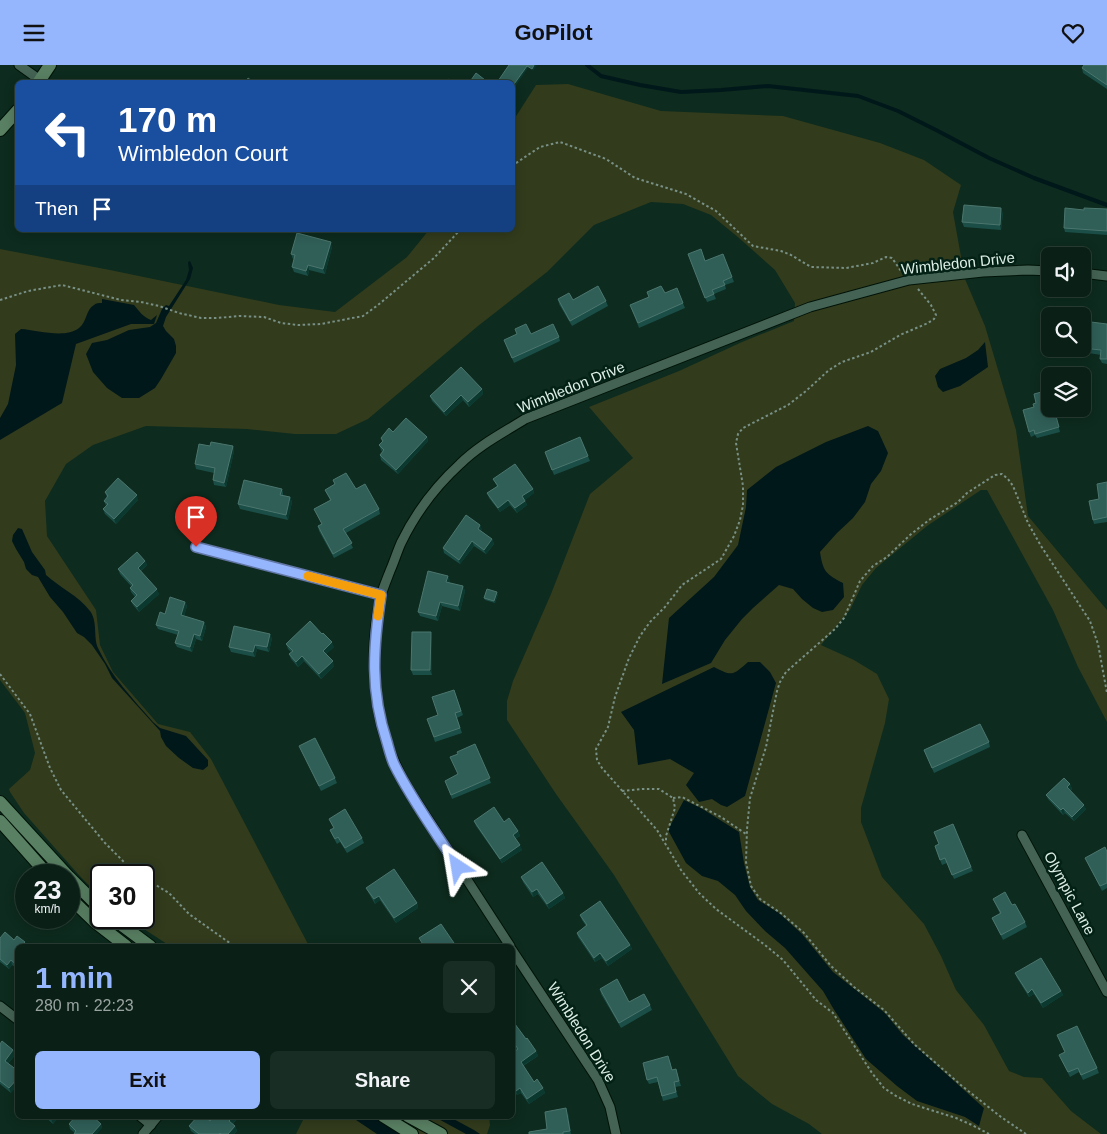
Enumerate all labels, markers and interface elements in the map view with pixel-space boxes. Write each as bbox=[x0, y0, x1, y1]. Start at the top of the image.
icon: menu bbox=[20, 19, 48, 47]
icon: heart bbox=[1059, 19, 1087, 47]
text: GoPilot bbox=[514, 20, 593, 45]
icon: left bbox=[35, 100, 100, 165]
text: 170 m bbox=[118, 100, 217, 139]
text: Wimbledon Court bbox=[118, 141, 288, 166]
icon: arrive bbox=[88, 195, 116, 223]
text: Then bbox=[35, 198, 78, 219]
map controls bbox=[1041, 247, 1091, 417]
button: sound bbox=[1041, 247, 1091, 297]
street label: Wimbledon Drive bbox=[900, 249, 1016, 277]
button: search bbox=[1041, 307, 1091, 357]
street label: Wimbledon Drive bbox=[515, 358, 627, 416]
button: layers bbox=[1041, 367, 1091, 417]
pin bbox=[175, 496, 217, 547]
icon: arrive bbox=[182, 503, 210, 531]
position arrow bbox=[431, 840, 483, 892]
street label: Olympic Lane bbox=[1041, 849, 1099, 937]
speed limit sign: 30 bbox=[90, 864, 155, 929]
text: 23 bbox=[34, 876, 61, 904]
text: km/h bbox=[34, 902, 61, 916]
text: 1 min bbox=[35, 961, 113, 994]
button: close bbox=[443, 961, 495, 1013]
street label: Wimbledon Drive bbox=[545, 979, 619, 1085]
text: 280 m · 22:23 bbox=[35, 997, 134, 1014]
button: Exit bbox=[35, 1051, 260, 1109]
button: Share bbox=[270, 1051, 495, 1109]

